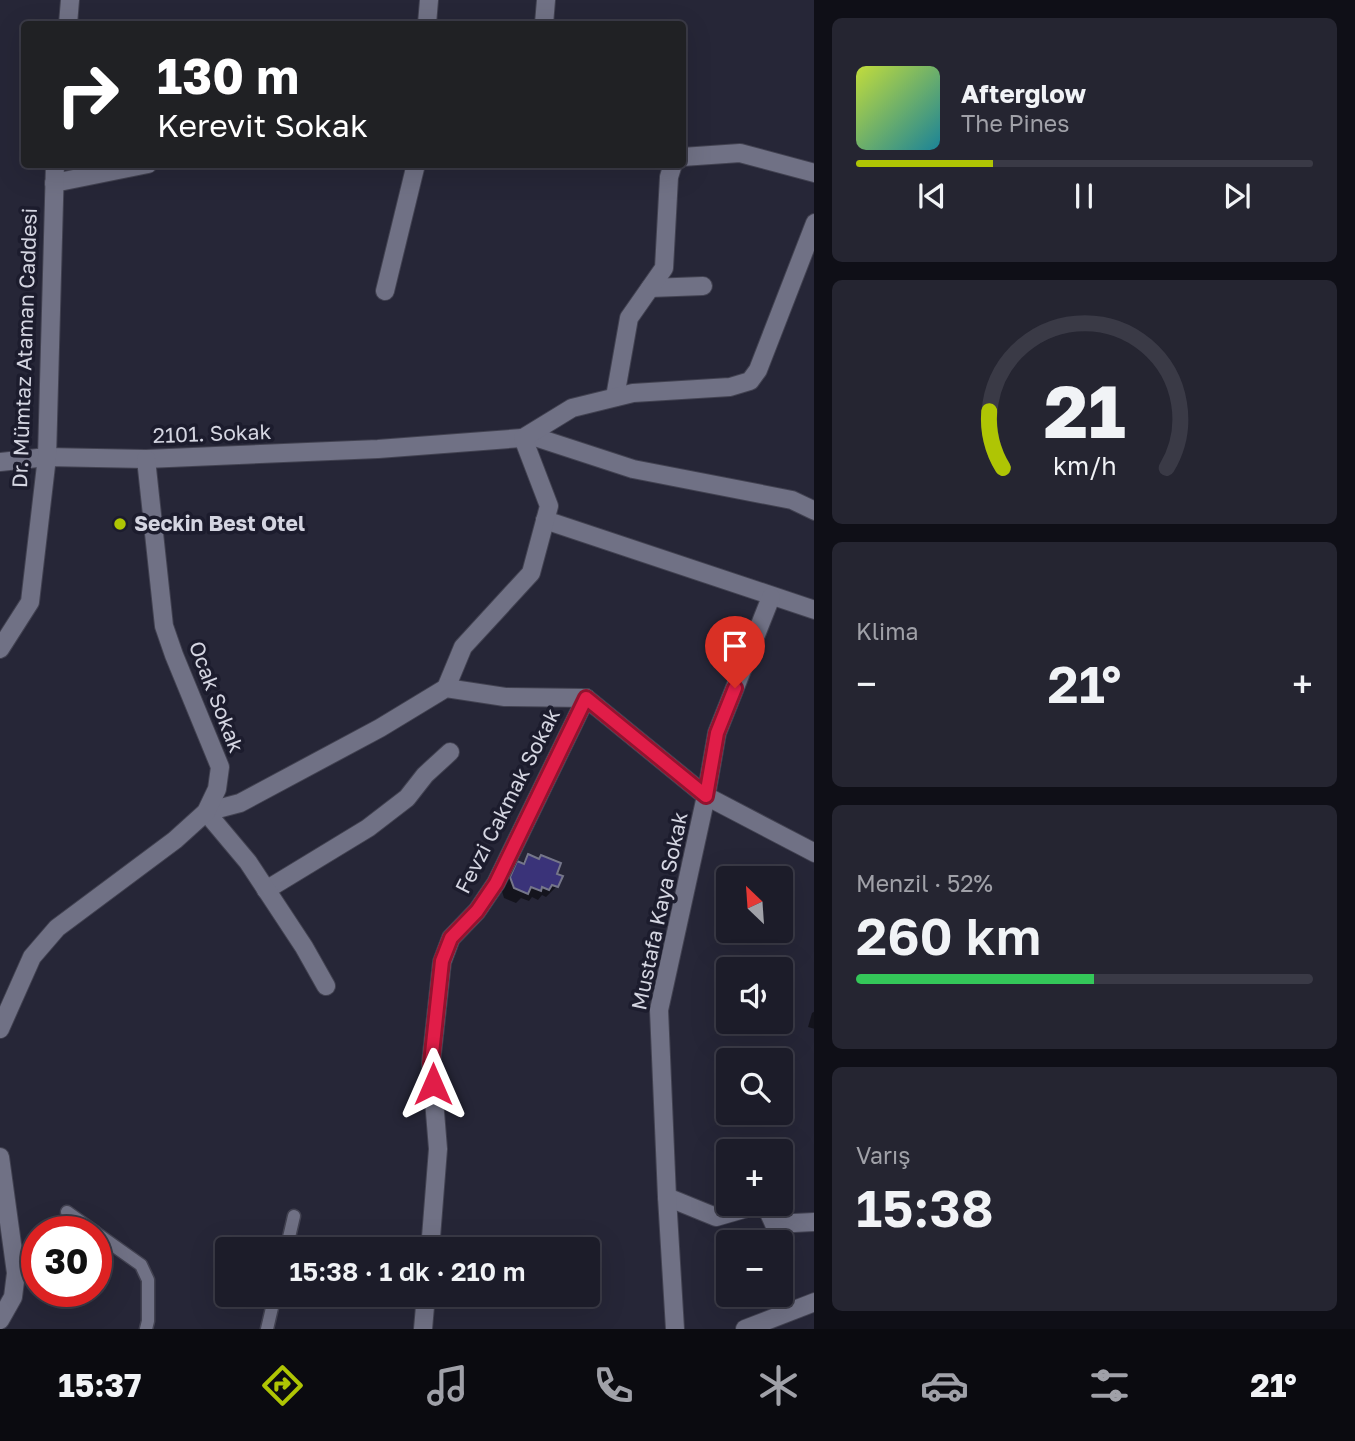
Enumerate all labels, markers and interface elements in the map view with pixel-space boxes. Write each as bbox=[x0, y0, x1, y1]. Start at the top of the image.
text: 130 m bbox=[157, 46, 299, 105]
icon: right bbox=[42, 49, 133, 140]
text: Afterglow bbox=[961, 78, 1086, 109]
text: Kerevit Sokak bbox=[157, 106, 368, 144]
text: The Pines bbox=[961, 109, 1069, 137]
icon: previous bbox=[913, 177, 951, 215]
icon: pause bbox=[1065, 177, 1103, 215]
icon: next bbox=[1218, 177, 1256, 215]
street label: Dr. Mümtaz Ataman Caddesi bbox=[6, 207, 42, 488]
text: 21 bbox=[1044, 368, 1125, 455]
street label: 2101. Sokak bbox=[152, 418, 272, 448]
text: km/h bbox=[1053, 450, 1116, 481]
place label: Seckin Best Otel bbox=[134, 510, 305, 536]
marker: Seckin Best Otel bbox=[112, 516, 128, 532]
pin bbox=[705, 616, 765, 688]
text: Klima bbox=[856, 617, 919, 645]
icon: arrive bbox=[716, 627, 754, 665]
street label: Ocak Sokak bbox=[184, 637, 250, 756]
text: 21° bbox=[1048, 652, 1121, 714]
text: − bbox=[856, 661, 877, 706]
text: + bbox=[1292, 661, 1313, 706]
street label: Fevzi Cakmak Sokak bbox=[449, 703, 565, 898]
street label: Mustafa Kaya Sokak bbox=[625, 809, 693, 1012]
north arrow bbox=[716, 866, 793, 943]
map controls bbox=[716, 866, 793, 1307]
text: Menzil · 52% bbox=[856, 869, 993, 897]
text: 260 km bbox=[856, 904, 1041, 966]
button: sound bbox=[716, 957, 793, 1034]
position arrow bbox=[396, 1047, 470, 1121]
button: search bbox=[716, 1048, 793, 1125]
button: + bbox=[716, 1139, 793, 1216]
text: Varış bbox=[856, 1141, 910, 1169]
text: 15:38 bbox=[856, 1176, 994, 1238]
speed limit sign: 30 bbox=[21, 1216, 112, 1307]
button: − bbox=[716, 1230, 793, 1307]
text: 15:38 · 1 dk · 210 m bbox=[289, 1256, 526, 1287]
icon: directions bbox=[258, 1361, 307, 1410]
icon: music bbox=[423, 1361, 472, 1410]
icon: phone bbox=[589, 1361, 638, 1410]
icon: climate bbox=[754, 1361, 803, 1410]
icon: car bbox=[920, 1361, 969, 1410]
icon: filters bbox=[1085, 1361, 1134, 1410]
text: 15:37 bbox=[58, 1366, 141, 1404]
text: 21° bbox=[1250, 1366, 1297, 1404]

